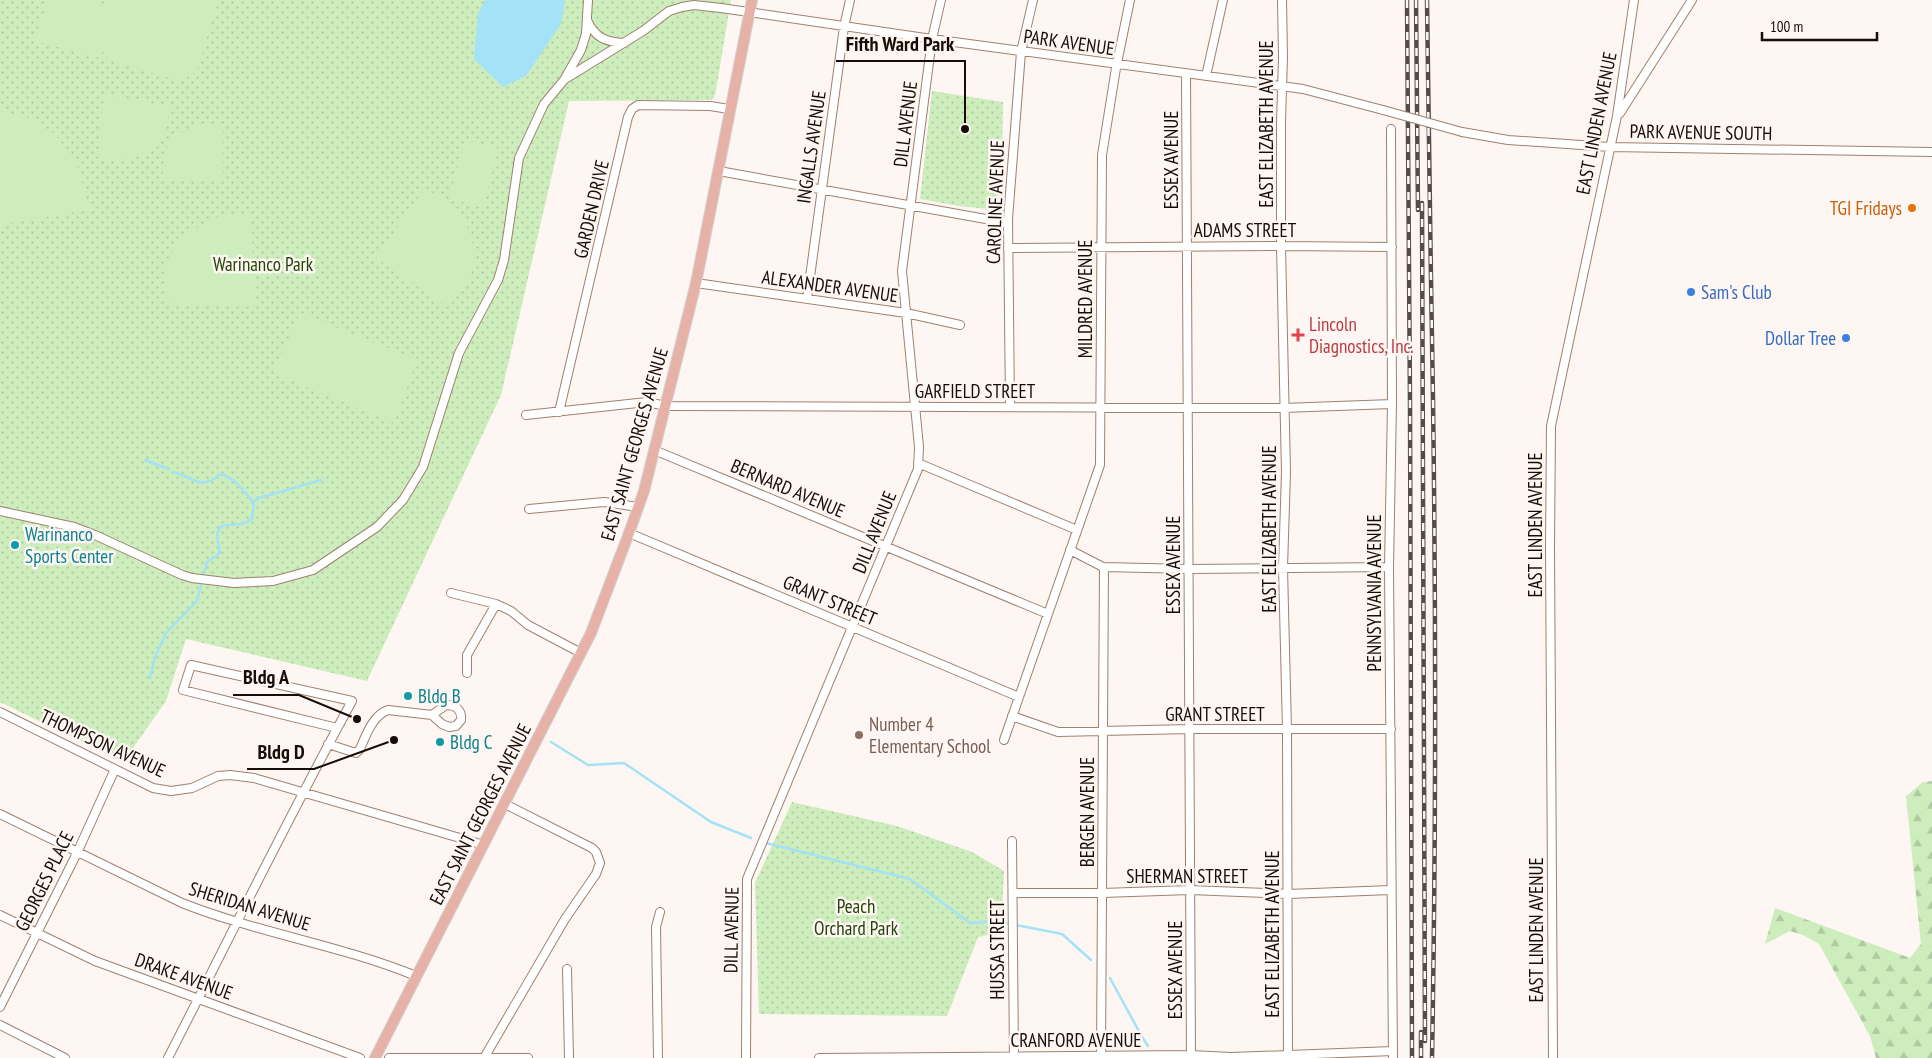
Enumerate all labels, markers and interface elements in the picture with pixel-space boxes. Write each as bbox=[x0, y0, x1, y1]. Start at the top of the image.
scale bar bbox=[1762, 10, 1877, 42]
text: 100 m bbox=[1770, 17, 1803, 36]
street label: PARK AVENUE bbox=[1022, 24, 1116, 60]
callout: Fifth Ward Park bbox=[836, 26, 965, 61]
text: Fifth Ward Park bbox=[846, 31, 955, 57]
street label: EAST ELIZABETH AVENUE bbox=[1254, 40, 1278, 208]
street label: EAST LINDEN AVENUE bbox=[1570, 50, 1622, 196]
street label: DILL AVENUE bbox=[888, 80, 922, 168]
street label: INGALLS AVENUE bbox=[791, 89, 831, 205]
street label: ESSEX AVENUE bbox=[1159, 111, 1183, 209]
street label: PARK AVENUE SOUTH bbox=[1629, 119, 1773, 145]
street label: CAROLINE AVENUE bbox=[981, 140, 1009, 264]
street label: GARDEN DRIVE bbox=[568, 157, 614, 261]
place label: TGI Fridays bbox=[1830, 196, 1902, 220]
marker: TGI Fridays bbox=[1906, 202, 1918, 214]
street label: ADAMS STREET bbox=[1194, 218, 1297, 242]
street label: MILDRED AVENUE bbox=[1073, 240, 1097, 358]
park label: Warinanco Park bbox=[213, 252, 314, 276]
street label: ALEXANDER AVENUE bbox=[760, 265, 900, 307]
place label: Sam's Club bbox=[1701, 280, 1772, 304]
marker: Sam's Club bbox=[1685, 286, 1697, 298]
place label: Lincoln Diagnostics, Inc. bbox=[1309, 312, 1414, 358]
place label: Dollar Tree bbox=[1765, 326, 1836, 350]
marker: Lincoln Diagnostics, Inc. bbox=[1291, 328, 1305, 342]
marker: Dollar Tree bbox=[1840, 332, 1852, 344]
street label: EAST SAINT GEORGES AVENUE bbox=[595, 345, 673, 543]
street label: GARFIELD STREET bbox=[915, 379, 1036, 403]
street label: EAST ELIZABETH AVENUE bbox=[1257, 445, 1281, 613]
street label: EAST LINDEN AVENUE bbox=[1523, 452, 1547, 598]
street label: BERNARD AVENUE bbox=[727, 453, 849, 523]
street label: DILL AVENUE bbox=[847, 487, 901, 577]
street label: PENNSYLVANIA AVENUE bbox=[1362, 514, 1386, 672]
street label: ESSEX AVENUE bbox=[1161, 516, 1185, 614]
place label: Warinanco Sports Center bbox=[25, 522, 114, 568]
marker: Warinanco Sports Center bbox=[9, 539, 21, 551]
street label: GRANT STREET bbox=[779, 569, 881, 631]
callout: Bldg A bbox=[233, 660, 299, 695]
text: Bldg A bbox=[243, 664, 290, 690]
place label: Bldg B bbox=[418, 684, 461, 708]
marker: Bldg B bbox=[402, 690, 414, 702]
street label: GRANT STREET bbox=[1165, 702, 1265, 726]
street label: THOMPSON AVENUE bbox=[37, 703, 169, 783]
place label: Number 4 Elementary School bbox=[869, 712, 991, 758]
street label: EAST SAINT GEORGES AVENUE bbox=[424, 719, 536, 909]
marker: Number 4 Elementary School bbox=[853, 729, 865, 741]
place label: Bldg C bbox=[450, 730, 493, 754]
callout: Bldg D bbox=[247, 734, 314, 769]
marker: Bldg C bbox=[434, 736, 446, 748]
text: Bldg D bbox=[257, 739, 305, 765]
street label: BERGEN AVENUE bbox=[1075, 757, 1099, 867]
street label: GEORGES PLACE bbox=[10, 827, 78, 935]
street label: EAST ELIZABETH AVENUE bbox=[1260, 850, 1284, 1018]
street label: EAST LINDEN AVENUE bbox=[1524, 857, 1548, 1003]
street label: SHERMAN STREET bbox=[1126, 864, 1248, 888]
street label: SHERIDAN AVENUE bbox=[186, 876, 314, 936]
street label: DILL AVENUE bbox=[718, 887, 744, 973]
park label: Peach Orchard Park bbox=[814, 894, 899, 940]
street label: HUSSA STREET bbox=[985, 900, 1009, 1000]
street label: ESSEX AVENUE bbox=[1163, 921, 1187, 1019]
street label: DRAKE AVENUE bbox=[132, 947, 236, 1005]
street label: CRANFORD AVENUE bbox=[1011, 1028, 1141, 1052]

